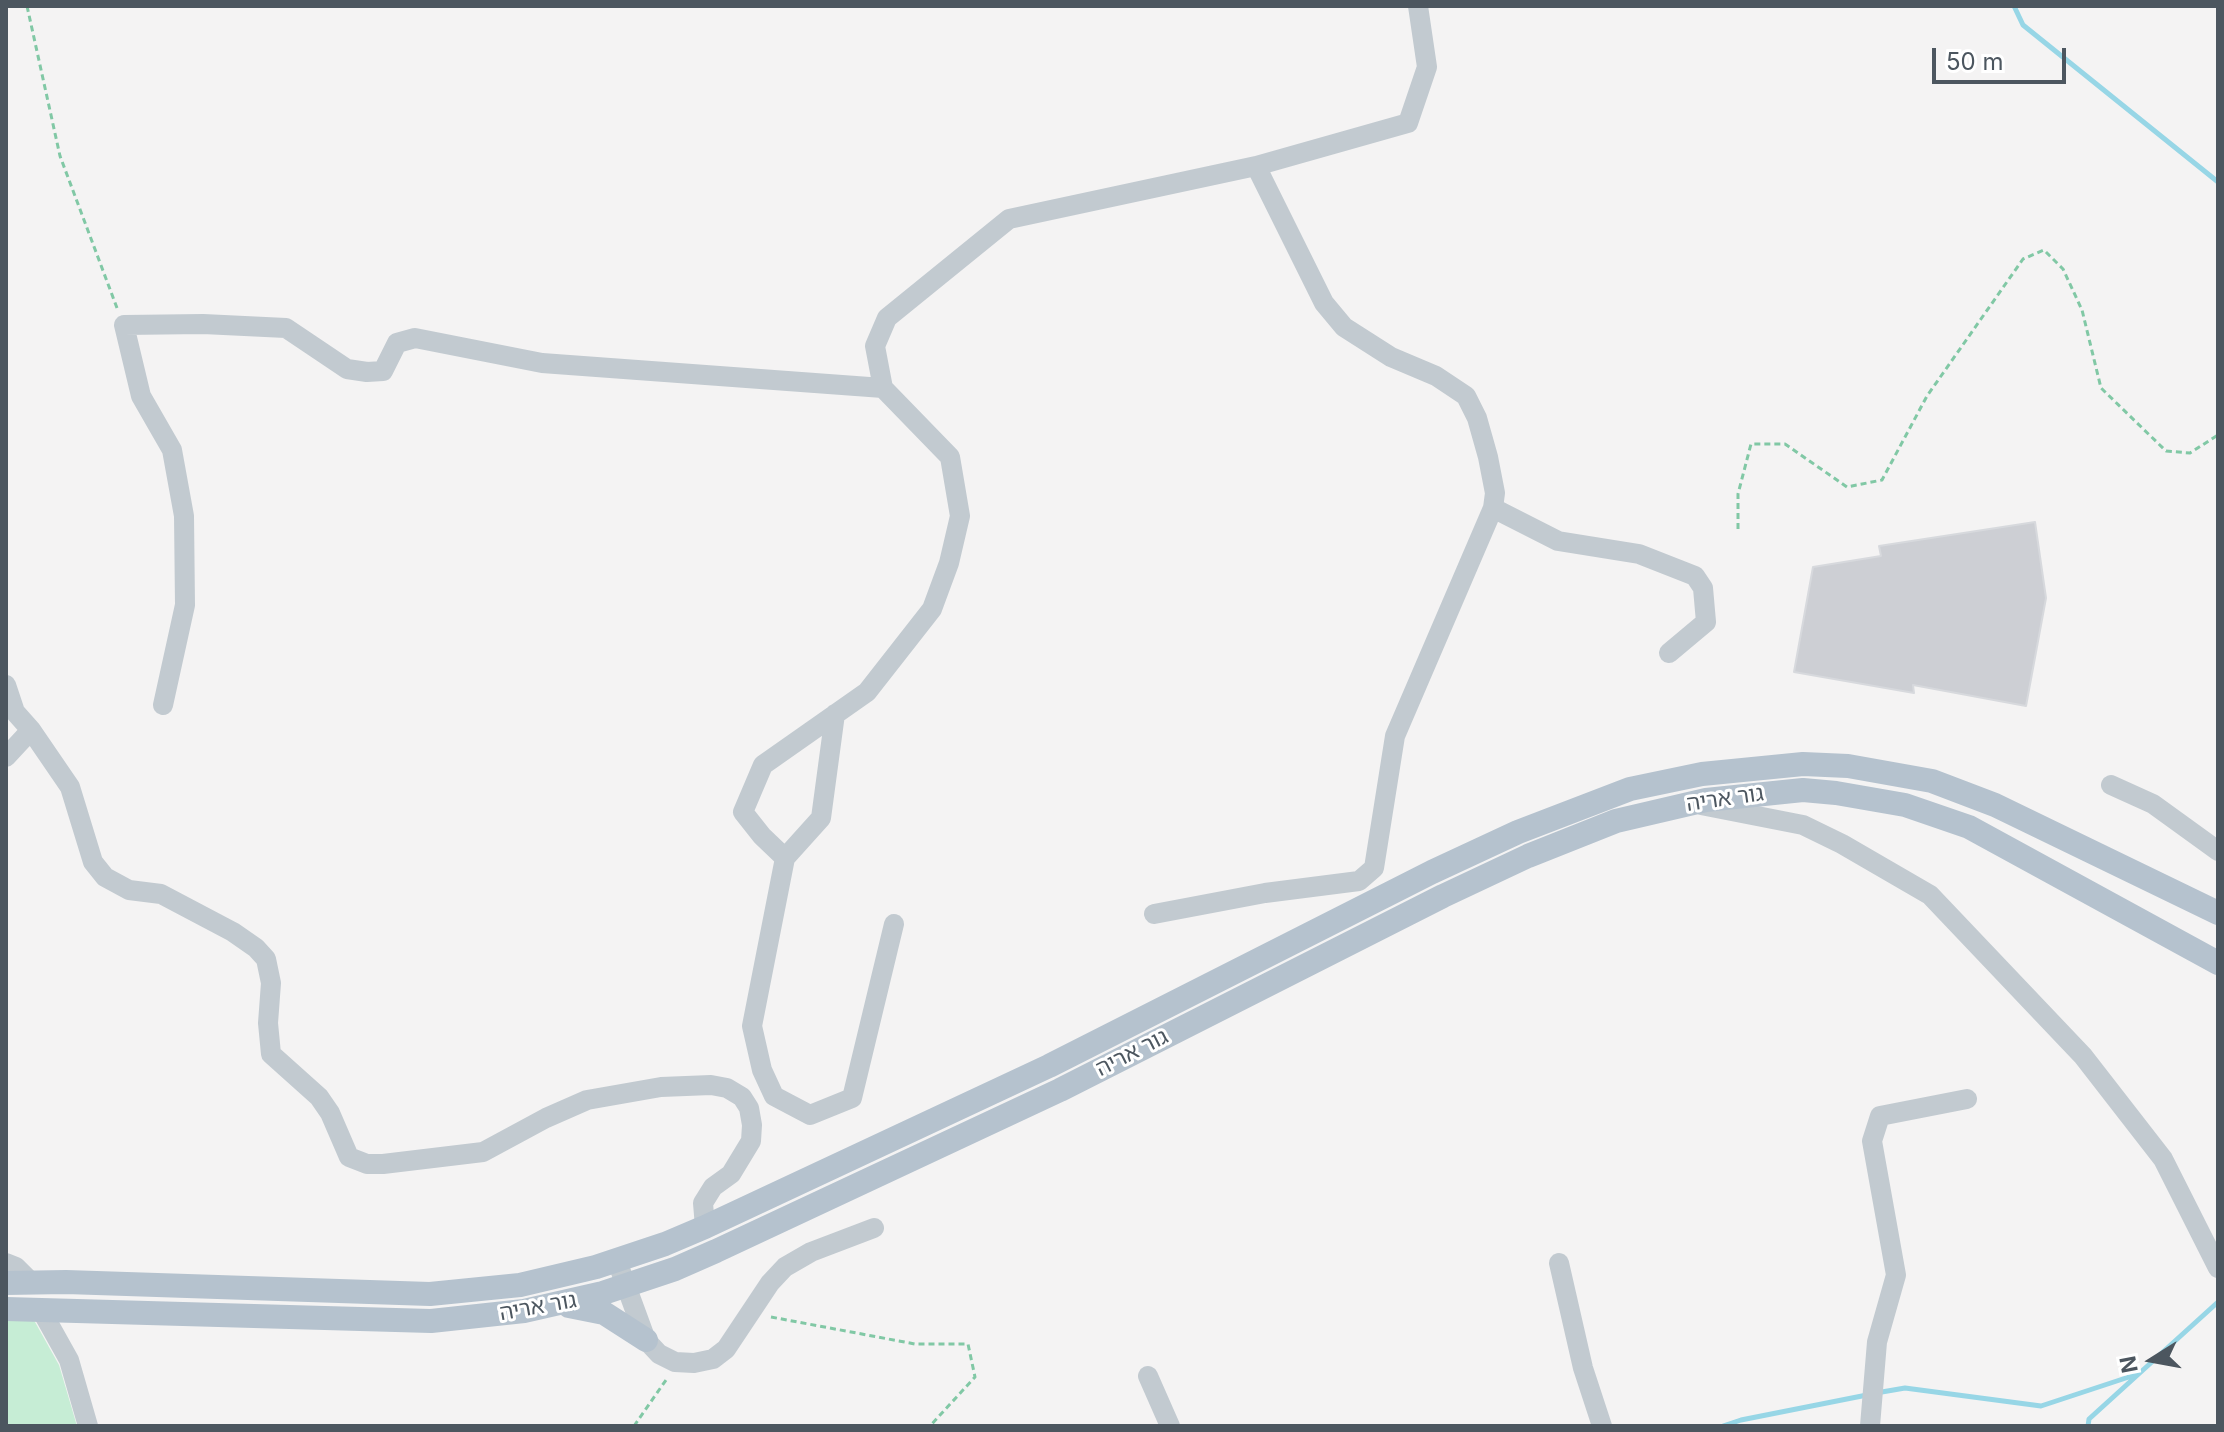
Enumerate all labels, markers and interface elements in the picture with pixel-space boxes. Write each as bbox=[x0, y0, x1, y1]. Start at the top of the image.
scale bar bbox=[1936, 32, 2070, 82]
text: 50 m bbox=[1946, 47, 2004, 76]
street label: גור אריה bbox=[1685, 781, 1765, 817]
street label: גור אריה bbox=[1091, 1024, 1173, 1082]
street label: גור אריה bbox=[498, 1287, 578, 1327]
north arrow bbox=[2112, 1320, 2192, 1400]
text: N bbox=[2114, 1354, 2143, 1375]

